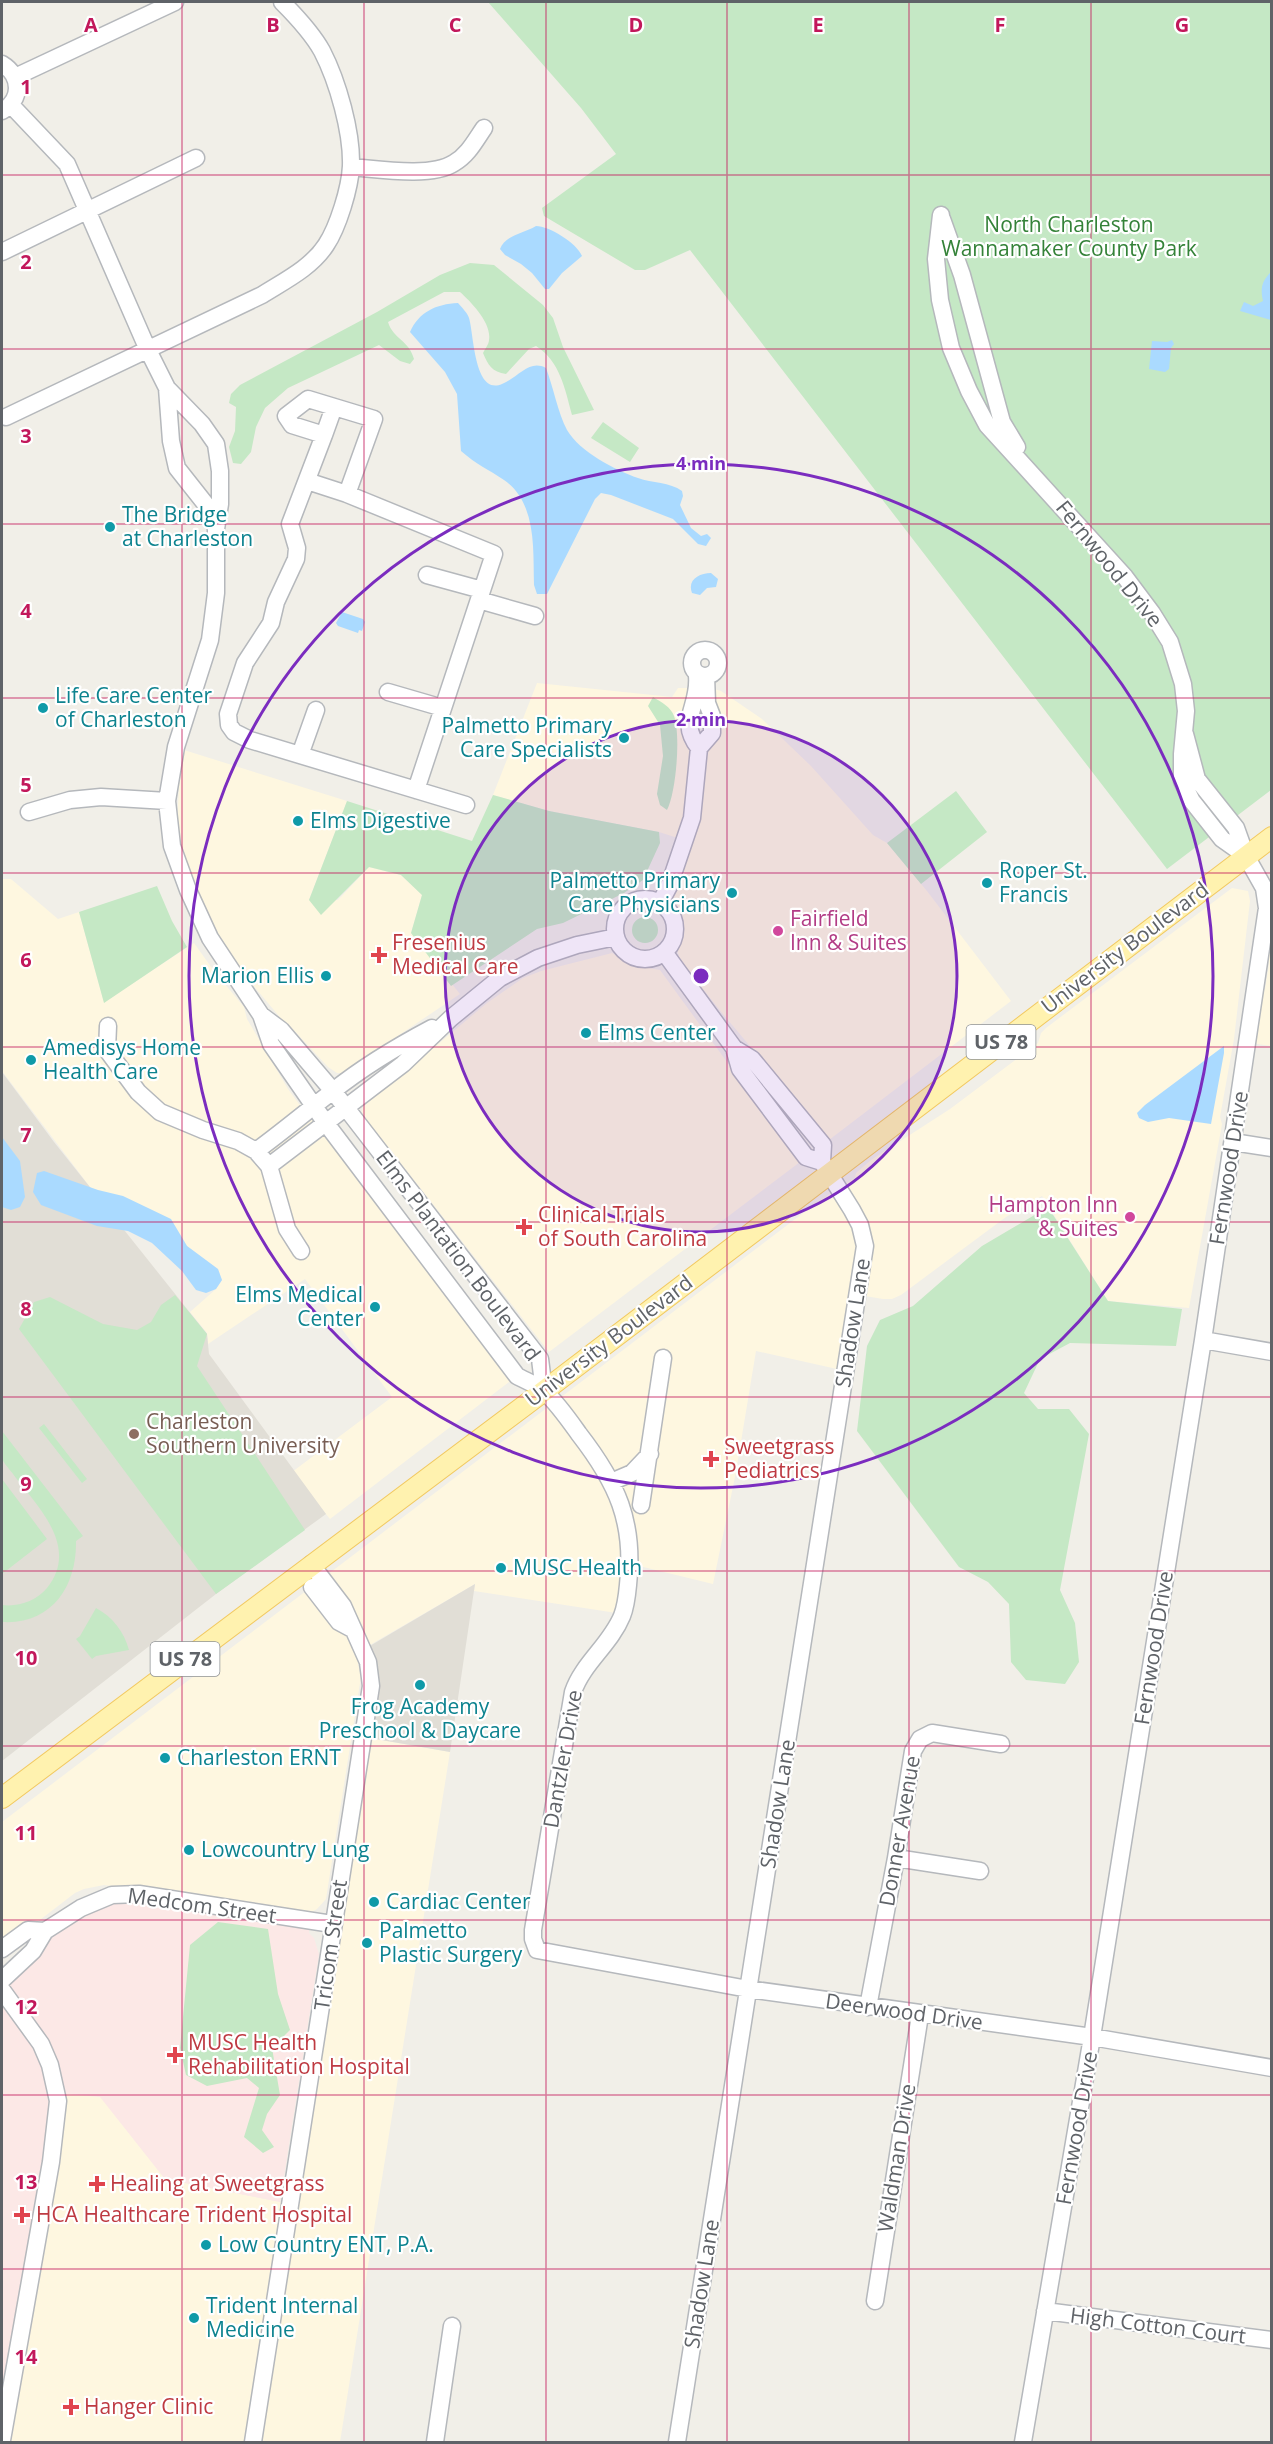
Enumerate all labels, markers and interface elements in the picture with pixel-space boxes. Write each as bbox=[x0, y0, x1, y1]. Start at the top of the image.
text: A bbox=[84, 11, 98, 38]
text: B bbox=[266, 11, 280, 38]
text: C bbox=[449, 11, 462, 38]
text: D bbox=[629, 11, 643, 38]
text: E bbox=[812, 11, 824, 38]
text: F bbox=[995, 11, 1005, 38]
text: G bbox=[1175, 11, 1189, 38]
text: 1 bbox=[20, 73, 32, 100]
park label: North Charleston Wannamaker County Park bbox=[941, 210, 1197, 262]
text: 2 bbox=[20, 248, 32, 275]
text: 3 bbox=[20, 422, 32, 449]
text: 4 min bbox=[676, 451, 726, 475]
street label: Fernwood Drive bbox=[1050, 494, 1170, 633]
place label: The Bridge at Charleston bbox=[122, 500, 253, 552]
marker: The Bridge at Charleston bbox=[103, 520, 117, 534]
text: 4 bbox=[20, 597, 32, 624]
place label: Life Care Center of Charleston bbox=[55, 681, 212, 733]
marker: Life Care Center of Charleston bbox=[36, 701, 50, 715]
text: 2 min bbox=[676, 707, 726, 731]
place label: Palmetto Primary Care Specialists bbox=[441, 711, 612, 763]
marker: Palmetto Primary Care Specialists bbox=[617, 731, 631, 745]
text: 5 bbox=[20, 771, 32, 798]
place label: Elms Digestive bbox=[310, 806, 451, 834]
marker: Elms Digestive bbox=[291, 814, 305, 828]
place label: Roper St. Francis bbox=[999, 856, 1088, 908]
place label: Palmetto Primary Care Physicians bbox=[549, 866, 720, 918]
street label: University Boulevard bbox=[1035, 875, 1214, 1019]
marker: Roper St. Francis bbox=[980, 876, 994, 890]
marker: Palmetto Primary Care Physicians bbox=[725, 886, 739, 900]
place label: Fairfield Inn & Suites bbox=[790, 904, 907, 956]
marker: Fairfield Inn & Suites bbox=[771, 924, 785, 938]
place label: Fresenius Medical Care bbox=[392, 928, 519, 980]
text: 6 bbox=[20, 946, 32, 973]
marker: Fresenius Medical Care bbox=[370, 946, 388, 964]
place label: Marion Ellis bbox=[201, 961, 314, 989]
centre of rings bbox=[691, 966, 711, 986]
marker: Marion Ellis bbox=[319, 969, 333, 983]
place label: Elms Center bbox=[598, 1018, 716, 1046]
road number: US 78 bbox=[966, 1025, 1036, 1059]
marker: Elms Center bbox=[579, 1026, 593, 1040]
place label: Amedisys Home Health Care bbox=[43, 1033, 201, 1085]
marker: Amedisys Home Health Care bbox=[24, 1053, 38, 1067]
street label: Fernwood Drive bbox=[1202, 1089, 1254, 1247]
text: 7 bbox=[20, 1121, 32, 1148]
street label: Elms Plantation Boulevard bbox=[370, 1144, 547, 1366]
place label: Hampton Inn & Suites bbox=[988, 1190, 1118, 1242]
place label: Clinical Trials of South Carolina bbox=[538, 1200, 707, 1252]
marker: Hampton Inn & Suites bbox=[1123, 1210, 1137, 1224]
marker: Clinical Trials of South Carolina bbox=[515, 1218, 533, 1236]
street label: Shadow Lane bbox=[828, 1256, 876, 1390]
street label: University Boulevard bbox=[519, 1268, 698, 1412]
place label: Elms Medical Center bbox=[235, 1280, 363, 1332]
text: 8 bbox=[20, 1295, 32, 1322]
marker: Elms Medical Center bbox=[368, 1300, 382, 1314]
place label: Charleston Southern University bbox=[146, 1407, 340, 1459]
marker: Charleston Southern University bbox=[127, 1427, 141, 1441]
place label: Sweetgrass Pediatrics bbox=[724, 1432, 835, 1484]
marker: Sweetgrass Pediatrics bbox=[702, 1450, 720, 1468]
text: 9 bbox=[20, 1470, 32, 1497]
place label: MUSC Health bbox=[513, 1553, 642, 1581]
marker: MUSC Health bbox=[494, 1561, 508, 1575]
street label: Fernwood Drive bbox=[1127, 1569, 1179, 1727]
road number: US 78 bbox=[150, 1642, 219, 1676]
text: 10 bbox=[15, 1644, 37, 1671]
marker: Frog Academy Preschool & Daycare bbox=[413, 1678, 427, 1692]
street label: Dantzler Drive bbox=[536, 1688, 588, 1830]
place label: Frog Academy Preschool & Daycare bbox=[319, 1692, 521, 1744]
street label: Shadow Lane bbox=[753, 1737, 801, 1871]
place label: Charleston ERNT bbox=[177, 1743, 341, 1771]
marker: Charleston ERNT bbox=[158, 1751, 172, 1765]
street label: Donner Avenue bbox=[872, 1753, 926, 1908]
text: 11 bbox=[15, 1819, 37, 1846]
place label: Lowcountry Lung bbox=[201, 1835, 369, 1863]
marker: Lowcountry Lung bbox=[182, 1843, 196, 1857]
street label: Tricom Street bbox=[307, 1878, 353, 2012]
street label: Medcom Street bbox=[126, 1881, 278, 1929]
place label: Cardiac Center bbox=[386, 1887, 531, 1915]
marker: Cardiac Center bbox=[367, 1895, 381, 1909]
place label: Palmetto Plastic Surgery bbox=[379, 1916, 523, 1968]
marker: Palmetto Plastic Surgery bbox=[360, 1936, 374, 1950]
street label: Deerwood Drive bbox=[824, 1986, 985, 2036]
text: 12 bbox=[15, 1993, 37, 2020]
place label: MUSC Health Rehabilitation Hospital bbox=[188, 2028, 410, 2080]
marker: MUSC Health Rehabilitation Hospital bbox=[166, 2046, 184, 2064]
street label: Fernwood Drive bbox=[1049, 2049, 1103, 2207]
street label: Waldman Drive bbox=[870, 2082, 922, 2234]
text: 13 bbox=[15, 2168, 37, 2195]
place label: Healing at Sweetgrass bbox=[110, 2169, 324, 2197]
marker: Healing at Sweetgrass bbox=[88, 2175, 106, 2193]
place label: HCA Healthcare Trident Hospital bbox=[36, 2200, 352, 2228]
marker: HCA Healthcare Trident Hospital bbox=[13, 2206, 31, 2224]
street label: Shadow Lane bbox=[677, 2217, 725, 2351]
place label: Low Country ENT, P.A. bbox=[218, 2230, 434, 2258]
marker: Low Country ENT, P.A. bbox=[199, 2238, 213, 2252]
place label: Trident Internal Medicine bbox=[206, 2291, 358, 2343]
street label: High Cotton Court bbox=[1069, 2300, 1248, 2350]
marker: Trident Internal Medicine bbox=[187, 2311, 201, 2325]
text: 14 bbox=[15, 2343, 38, 2370]
place label: Hanger Clinic bbox=[84, 2392, 213, 2420]
marker: Hanger Clinic bbox=[62, 2398, 80, 2416]

